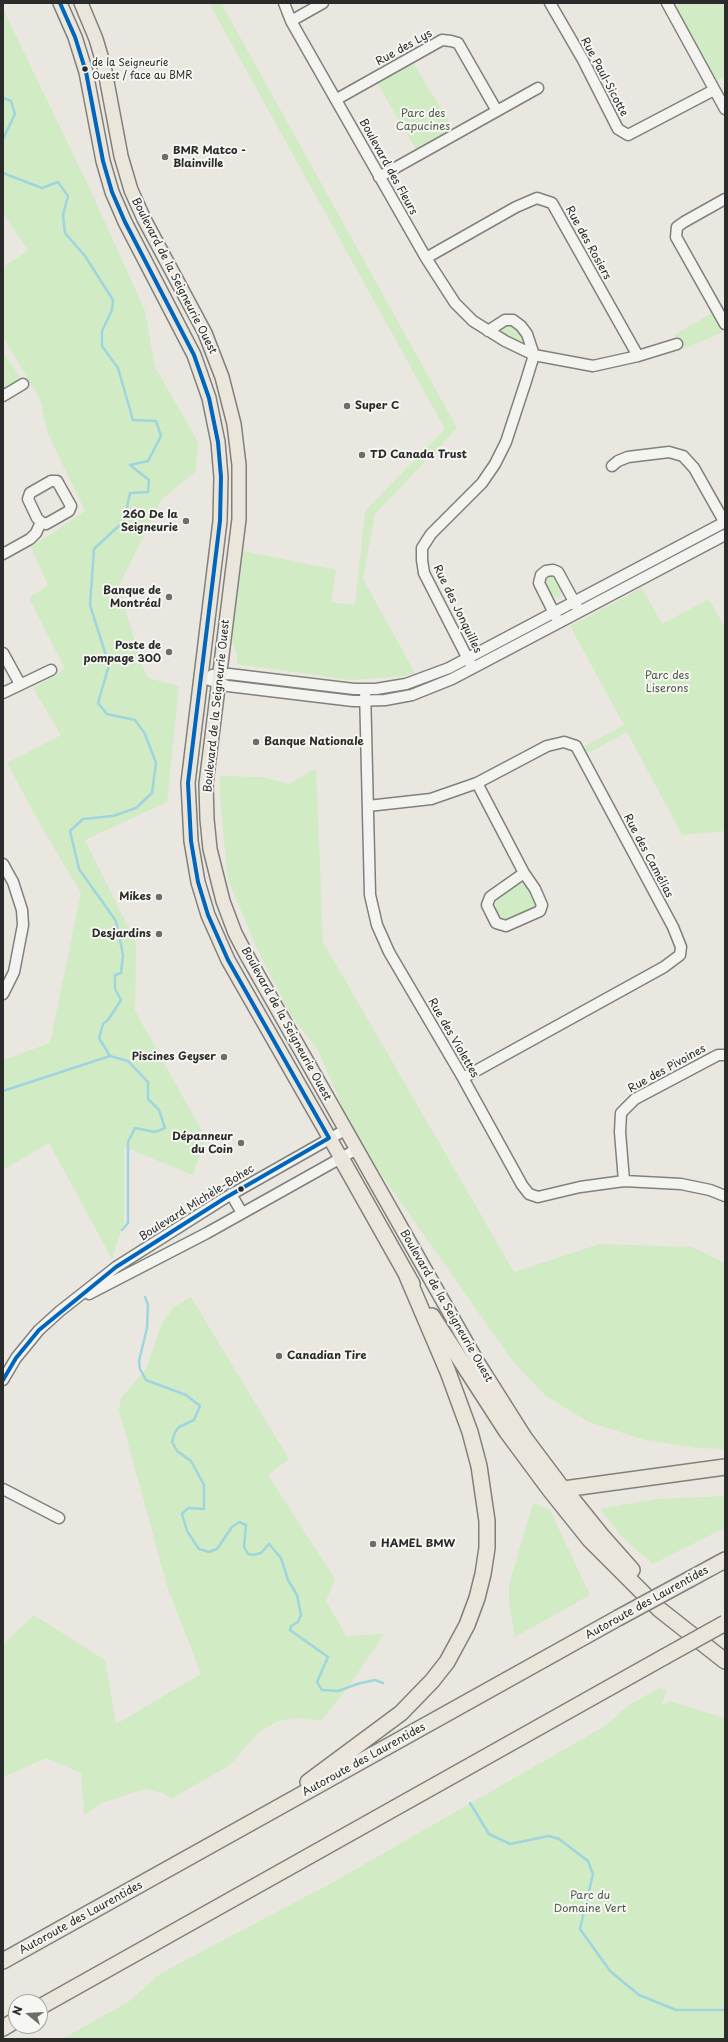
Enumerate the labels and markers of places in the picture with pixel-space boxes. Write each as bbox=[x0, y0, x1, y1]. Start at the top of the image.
place label: de la Seigneurie Ouest / face au BMR bbox=[92, 57, 193, 80]
marker: de la Seigneurie Ouest / face au BMR bbox=[80, 64, 90, 74]
place label: BMR Matco - Blainville bbox=[173, 144, 246, 170]
marker: BMR Matco - Blainville bbox=[160, 152, 170, 162]
place label: Super C bbox=[355, 399, 399, 413]
marker: Super C bbox=[342, 401, 352, 411]
place label: TD Canada Trust bbox=[370, 448, 467, 462]
marker: TD Canada Trust bbox=[357, 450, 367, 460]
place label: 260 De la Seigneurie bbox=[121, 508, 178, 534]
marker: 260 De la Seigneurie bbox=[181, 516, 191, 526]
place label: Banque de Montréal bbox=[103, 584, 161, 610]
marker: Banque de Montréal bbox=[164, 592, 174, 602]
place label: Poste de pompage 300 bbox=[83, 639, 161, 665]
marker: Poste de pompage 300 bbox=[164, 647, 174, 657]
place label: Banque Nationale bbox=[264, 735, 364, 749]
marker: Banque Nationale bbox=[251, 737, 261, 747]
place label: Mikes bbox=[119, 890, 151, 904]
marker: Mikes bbox=[154, 892, 164, 902]
place label: Desjardins bbox=[92, 927, 151, 941]
marker: Desjardins bbox=[154, 929, 164, 939]
place label: Piscines Geyser bbox=[132, 1050, 216, 1064]
marker: Piscines Geyser bbox=[219, 1052, 229, 1062]
place label: Dépanneur du Coin bbox=[172, 1130, 233, 1156]
marker: Dépanneur du Coin bbox=[236, 1138, 246, 1148]
unlabelled marker bbox=[236, 1184, 246, 1194]
place label: Canadian Tire bbox=[287, 1349, 367, 1363]
marker: Canadian Tire bbox=[274, 1351, 284, 1361]
place label: HAMEL BMW bbox=[381, 1537, 455, 1551]
marker: HAMEL BMW bbox=[368, 1539, 378, 1549]

